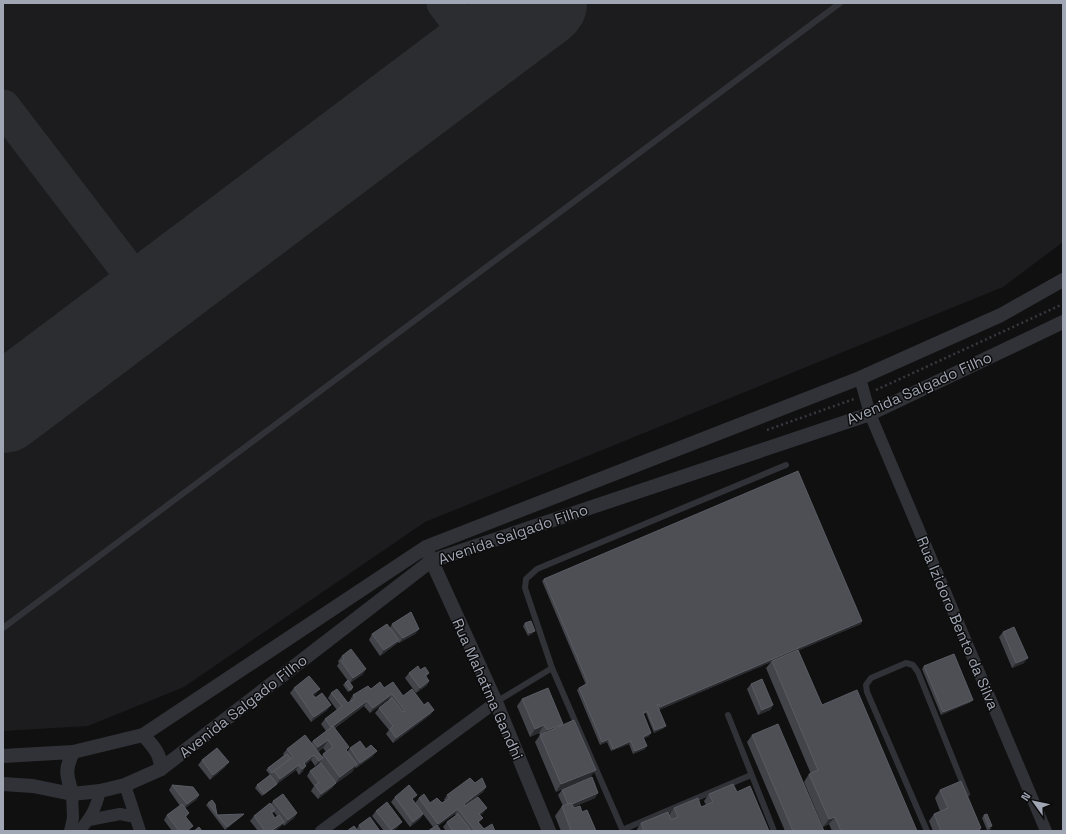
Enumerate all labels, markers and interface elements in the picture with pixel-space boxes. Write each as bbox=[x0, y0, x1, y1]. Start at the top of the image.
street label: Avenida Salgado Filho bbox=[843, 347, 995, 429]
street label: Avenida Salgado Filho bbox=[436, 499, 590, 569]
street label: Rua Izidoro Bento da Silva bbox=[913, 533, 1003, 713]
street label: Rua Mahatma Gandhi bbox=[448, 615, 528, 763]
street label: Avenida Salgado Filho bbox=[175, 650, 311, 762]
north arrow bbox=[1014, 782, 1054, 822]
text: N bbox=[1018, 790, 1033, 803]

